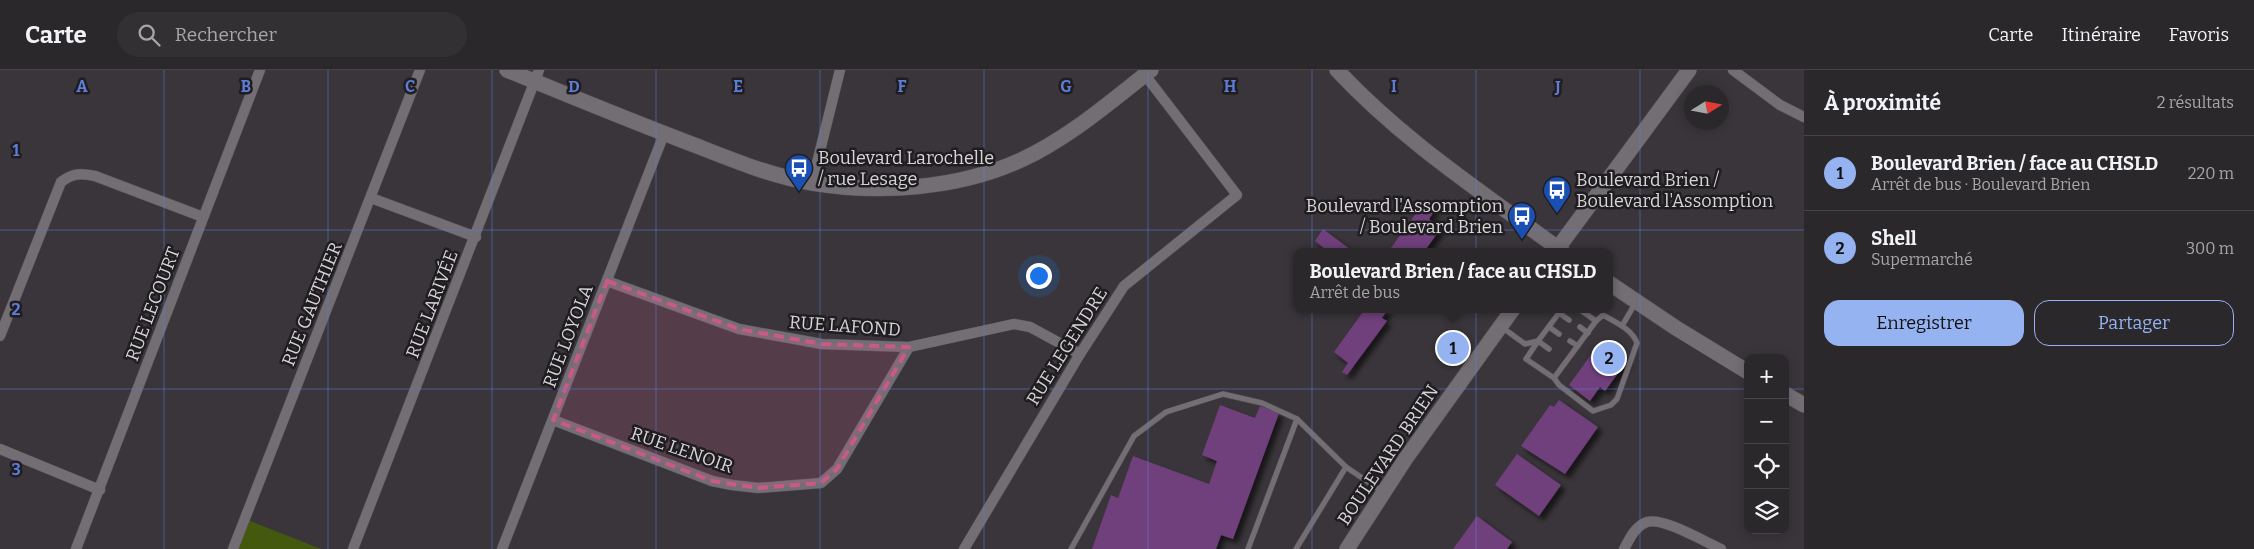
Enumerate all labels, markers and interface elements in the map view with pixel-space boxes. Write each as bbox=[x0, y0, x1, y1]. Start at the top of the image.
search box bbox=[117, 12, 467, 57]
text: Carte bbox=[25, 21, 87, 49]
icon: search bbox=[135, 21, 163, 49]
text: Rechercher bbox=[175, 23, 277, 46]
text: Carte bbox=[1988, 24, 2033, 46]
text: Itinéraire bbox=[2061, 24, 2141, 46]
text: Favoris bbox=[2169, 24, 2229, 46]
text: A bbox=[76, 77, 88, 96]
text: B bbox=[241, 77, 251, 96]
text: C bbox=[405, 77, 415, 96]
text: D bbox=[568, 77, 580, 96]
text: E bbox=[733, 77, 743, 96]
text: F bbox=[898, 77, 907, 96]
text: G bbox=[1060, 77, 1072, 96]
text: H bbox=[1224, 77, 1237, 96]
text: I bbox=[1391, 77, 1397, 96]
text: J bbox=[1554, 77, 1561, 96]
north arrow bbox=[1684, 85, 1729, 130]
text: À proximité bbox=[1824, 90, 1941, 116]
text: 2 résultats bbox=[2157, 93, 2234, 112]
text: 1 bbox=[13, 141, 20, 160]
place label: Boulevard Larochelle / rue Lesage bbox=[818, 147, 994, 190]
text: Boulevard Brien / face au CHSLD bbox=[1871, 152, 2158, 175]
bus stop icon: Boulevard Larochelle / rue Lesage bbox=[784, 153, 814, 192]
text: 1 bbox=[1837, 164, 1843, 183]
text: 220 m bbox=[2188, 164, 2234, 183]
place label: Boulevard Brien / Boulevard l'Assomption bbox=[1576, 169, 1774, 212]
bus stop icon: Boulevard Brien / Boulevard l'Assomption bbox=[1542, 175, 1572, 214]
text: Arrêt de bus · Boulevard Brien bbox=[1871, 175, 2090, 194]
place label: Boulevard l'Assomption / Boulevard Brien bbox=[1306, 195, 1504, 238]
bus stop icon: Boulevard l'Assomption / Boulevard Brien bbox=[1507, 201, 1537, 240]
text: Shell bbox=[1871, 227, 1917, 250]
street label: RUE GAUTHIER bbox=[277, 239, 347, 369]
text: 2 bbox=[1835, 239, 1845, 258]
text: 300 m bbox=[2186, 239, 2234, 258]
street label: RUE LECOURT bbox=[121, 244, 185, 364]
street label: RUE LARIVÉE bbox=[400, 247, 463, 361]
popup bbox=[1293, 248, 1613, 313]
text: Supermarché bbox=[1871, 250, 1973, 269]
text: Boulevard Brien / face au CHSLD bbox=[1309, 260, 1597, 283]
your location bbox=[1026, 263, 1052, 289]
street label: RUE LOYOLA bbox=[538, 281, 598, 391]
street label: RUE LEGENDRE bbox=[1022, 283, 1112, 409]
text: Arrêt de bus bbox=[1309, 283, 1400, 302]
text: 2 bbox=[11, 300, 21, 319]
button: Enregistrer bbox=[1824, 300, 2024, 346]
button: Partager bbox=[2034, 300, 2234, 346]
street label: RUE LAFOND bbox=[788, 311, 902, 341]
pin: 1 bbox=[1437, 329, 1469, 367]
pin: 2 bbox=[1593, 339, 1625, 377]
map controls bbox=[1744, 354, 1789, 534]
button: + bbox=[1744, 354, 1789, 399]
street label: BOULEVARD BRIEN bbox=[1333, 381, 1443, 529]
button: − bbox=[1744, 399, 1789, 444]
street label: RUE LENOIR bbox=[628, 422, 736, 478]
button: locate bbox=[1744, 444, 1789, 489]
text: 3 bbox=[11, 460, 21, 479]
button: layers bbox=[1744, 489, 1789, 534]

